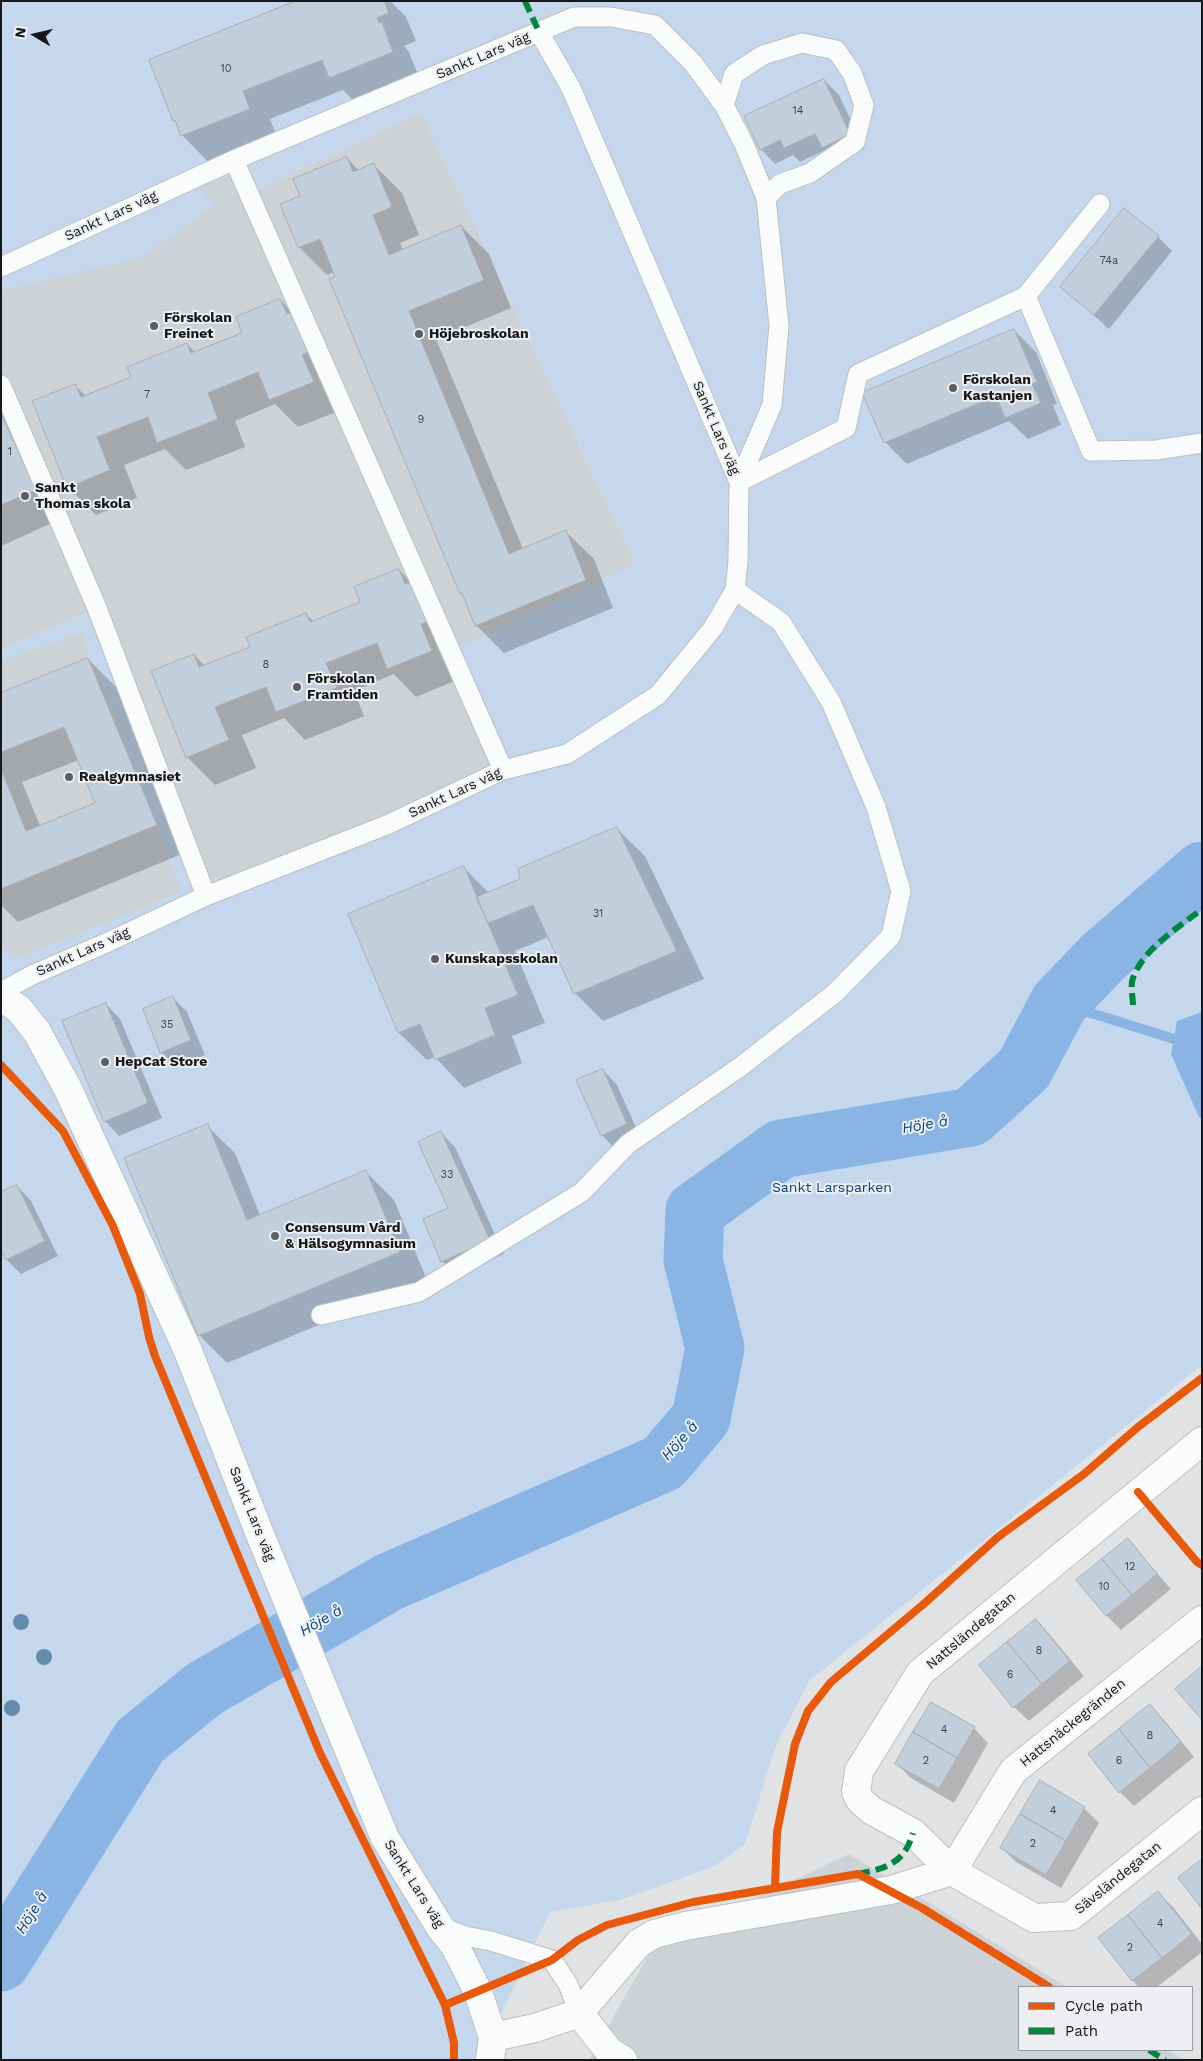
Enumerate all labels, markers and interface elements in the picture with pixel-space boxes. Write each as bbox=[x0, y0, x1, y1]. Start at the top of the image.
north arrow bbox=[10, 10, 60, 60]
text: N bbox=[11, 26, 29, 39]
street label: Sankt Lars väg bbox=[434, 29, 532, 83]
house number: 10 bbox=[220, 62, 232, 76]
house number: 14 bbox=[792, 104, 804, 118]
street label: Sankt Lars väg bbox=[62, 187, 160, 245]
house number: 74a bbox=[1100, 254, 1118, 268]
place label: Förskolan Freinet bbox=[164, 310, 232, 342]
marker: Förskolan Freinet bbox=[148, 320, 160, 332]
place label: Höjebroskolan bbox=[429, 326, 529, 342]
marker: Höjebroskolan bbox=[413, 328, 425, 340]
place label: Förskolan Kastanjen bbox=[963, 372, 1032, 404]
street label: Sankt Lars väg bbox=[689, 379, 743, 477]
marker: Förskolan Kastanjen bbox=[947, 382, 959, 394]
house number: 7 bbox=[144, 388, 150, 402]
house number: 9 bbox=[418, 413, 424, 427]
house number: 1 bbox=[8, 445, 12, 459]
place label: Sankt Thomas skola bbox=[35, 480, 131, 512]
marker: Sankt Thomas skola bbox=[19, 490, 31, 502]
house number: 8 bbox=[263, 658, 269, 672]
place label: Förskolan Framtiden bbox=[307, 671, 378, 704]
marker: Förskolan Framtiden bbox=[291, 681, 303, 693]
street label: Sankt Lars väg bbox=[406, 764, 504, 822]
place label: Realgymnasiet bbox=[79, 769, 181, 785]
marker: Realgymnasiet bbox=[63, 771, 75, 783]
house number: 31 bbox=[593, 907, 603, 921]
street label: Sankt Lars väg bbox=[34, 924, 132, 980]
place label: Kunskapsskolan bbox=[445, 951, 558, 967]
marker: Kunskapsskolan bbox=[429, 953, 441, 965]
house number: 35 bbox=[161, 1018, 173, 1032]
place label: HepCat Store bbox=[115, 1054, 207, 1070]
marker: HepCat Store bbox=[99, 1056, 111, 1068]
water label: Höje å bbox=[901, 1112, 949, 1138]
house number: 33 bbox=[441, 1168, 453, 1182]
park label: Sankt Larsparken bbox=[772, 1180, 892, 1196]
place label: Consensum Vård & Hälsogymnasium bbox=[285, 1220, 416, 1252]
marker: Consensum Vård & Hälsogymnasium bbox=[269, 1230, 281, 1242]
water label: Höje å bbox=[658, 1418, 702, 1464]
street label: Sankt Lars väg bbox=[225, 1464, 279, 1564]
house number: 12 bbox=[1125, 1560, 1135, 1574]
house number: 10 bbox=[1098, 1580, 1110, 1594]
street label: Nattsländegatan bbox=[923, 1589, 1019, 1673]
water label: Höje å bbox=[296, 1602, 346, 1640]
house number: 8 bbox=[1036, 1644, 1042, 1658]
house number: 6 bbox=[1007, 1668, 1013, 1682]
street label: Hattsnäckegränden bbox=[1017, 1675, 1129, 1771]
house number: 4 bbox=[941, 1723, 947, 1737]
house number: 8 bbox=[1147, 1729, 1153, 1743]
house number: 2 bbox=[923, 1754, 929, 1768]
house number: 6 bbox=[1116, 1754, 1122, 1768]
house number: 4 bbox=[1050, 1804, 1056, 1818]
street label: Sankt Lars väg bbox=[380, 1837, 448, 1931]
house number: 2 bbox=[1030, 1837, 1036, 1851]
street label: Sävsländegatan bbox=[1071, 1838, 1165, 1918]
water label: Höje å bbox=[12, 1889, 52, 1937]
house number: 4 bbox=[1157, 1917, 1163, 1931]
house number: 2 bbox=[1127, 1941, 1133, 1955]
legend bbox=[1018, 1986, 1193, 2051]
text: Cycle path bbox=[1065, 1997, 1143, 2015]
text: Path bbox=[1065, 2022, 1098, 2040]

